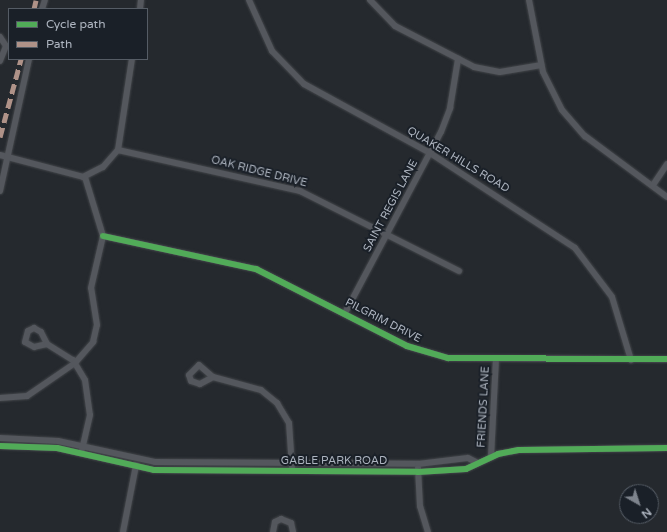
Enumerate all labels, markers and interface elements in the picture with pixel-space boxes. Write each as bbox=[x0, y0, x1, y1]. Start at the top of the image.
legend bbox=[8, 8, 148, 60]
text: Cycle path bbox=[46, 17, 105, 31]
text: Path bbox=[46, 37, 72, 51]
street label: QUAKER HILLS ROAD bbox=[404, 124, 512, 196]
street label: OAK RIDGE DRIVE bbox=[210, 154, 308, 190]
street label: SAINT REGIS LANE bbox=[361, 158, 421, 254]
street label: PILGRIM DRIVE bbox=[343, 296, 423, 346]
street label: FRIENDS LANE bbox=[475, 366, 493, 448]
street label: GABLE PARK ROAD bbox=[281, 454, 387, 468]
north arrow bbox=[619, 484, 659, 524]
text: N bbox=[639, 505, 654, 521]

